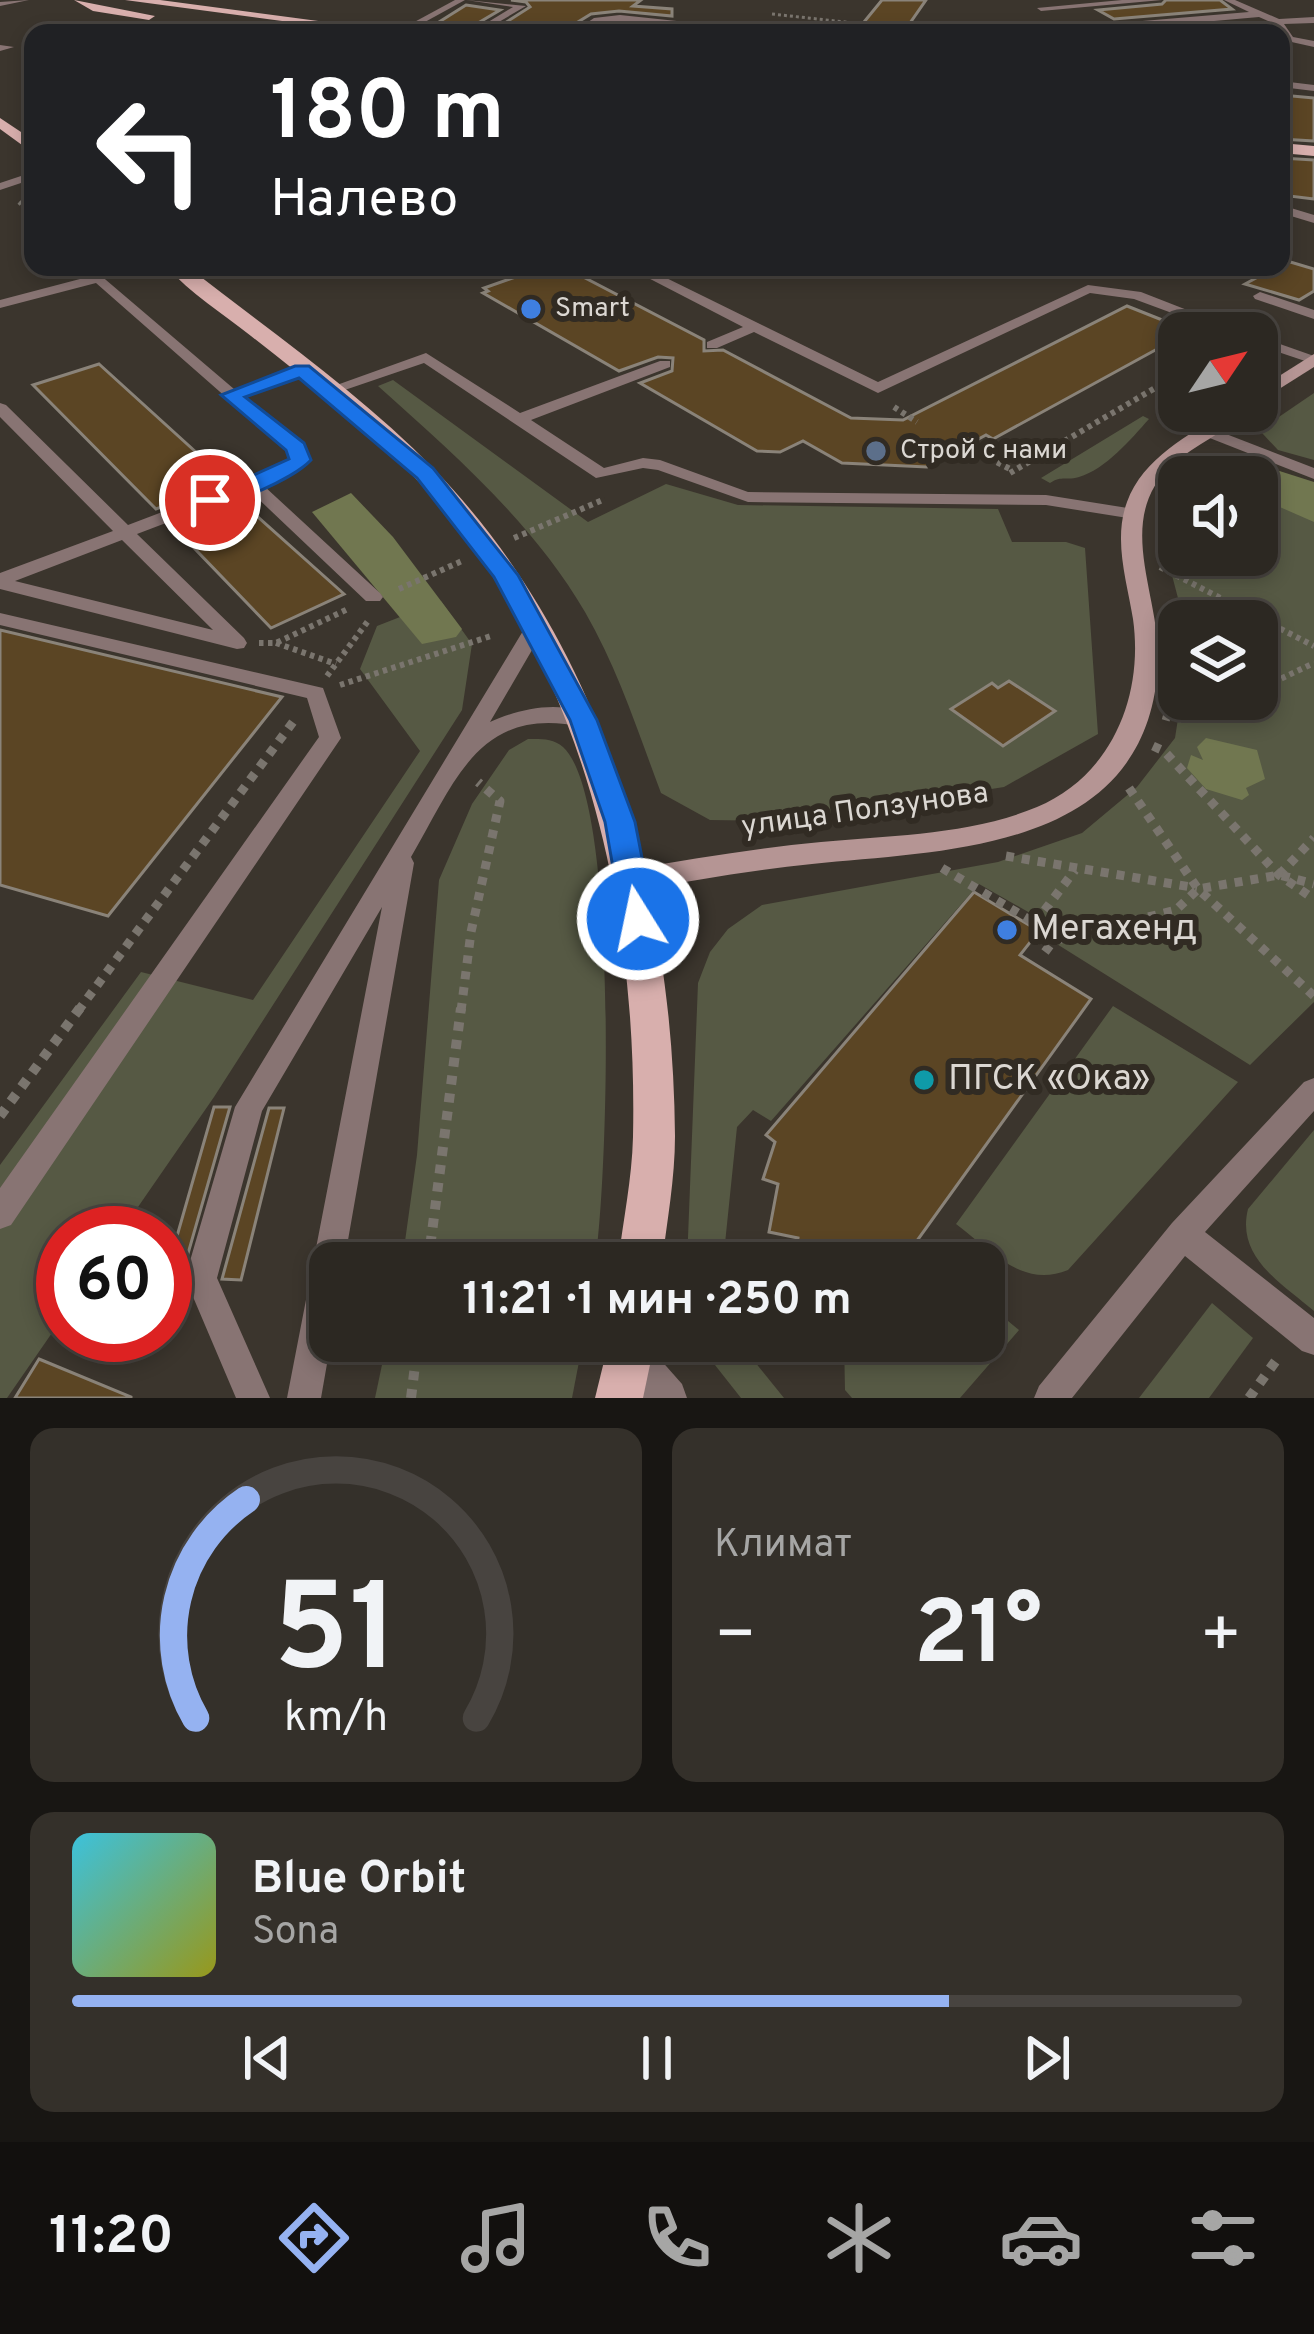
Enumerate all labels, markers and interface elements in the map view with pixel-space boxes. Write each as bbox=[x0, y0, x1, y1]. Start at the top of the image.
text: 180 m bbox=[270, 63, 505, 169]
icon: left bbox=[72, 72, 228, 228]
text: Налево bbox=[270, 167, 458, 236]
place label: Smart bbox=[555, 292, 630, 326]
marker: Smart bbox=[518, 296, 544, 322]
north arrow bbox=[1158, 312, 1278, 432]
map controls bbox=[1158, 312, 1278, 720]
place label: Строй с нами bbox=[900, 434, 1067, 468]
marker: Строй с нами bbox=[863, 438, 889, 464]
pin bbox=[159, 449, 261, 551]
button: sound bbox=[1158, 456, 1278, 576]
icon: arrive bbox=[177, 467, 243, 533]
button: layers bbox=[1158, 600, 1278, 720]
street label: улица Ползунова bbox=[739, 775, 991, 847]
position arrow bbox=[575, 856, 701, 982]
place label: Мегахенд bbox=[1031, 907, 1197, 953]
marker: Мегахенд bbox=[994, 917, 1020, 943]
place label: ПГСК «Ока» bbox=[948, 1057, 1150, 1103]
marker: ПГСК «Ока» bbox=[911, 1067, 937, 1093]
speed limit sign: 60 bbox=[36, 1206, 192, 1362]
text: 11:21 · 1 мин · 250 m bbox=[462, 1273, 852, 1330]
text: Климат bbox=[714, 1522, 852, 1571]
text: 51 bbox=[273, 1557, 399, 1715]
text: 21° bbox=[914, 1582, 1042, 1695]
text: − bbox=[714, 1597, 757, 1680]
text: + bbox=[1199, 1597, 1242, 1680]
text: km/h bbox=[284, 1692, 388, 1746]
text: Blue Orbit bbox=[252, 1852, 466, 1909]
text: Sona bbox=[252, 1909, 339, 1958]
icon: previous bbox=[234, 2025, 300, 2091]
icon: pause bbox=[624, 2025, 690, 2091]
icon: next bbox=[1014, 2025, 1080, 2091]
icon: directions bbox=[272, 2196, 356, 2280]
icon: music bbox=[454, 2196, 538, 2280]
icon: phone bbox=[635, 2196, 719, 2280]
icon: climate bbox=[817, 2196, 901, 2280]
icon: car bbox=[999, 2196, 1083, 2280]
icon: filters bbox=[1181, 2196, 1265, 2280]
text: 11:20 bbox=[49, 2204, 174, 2273]

